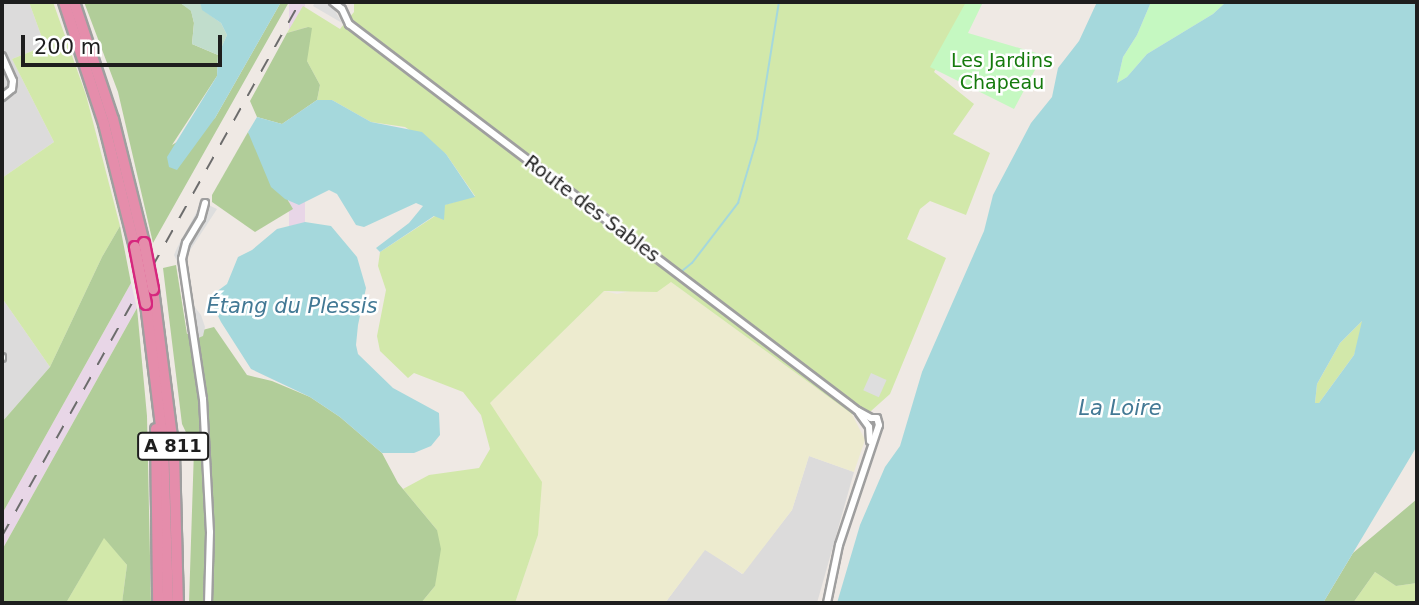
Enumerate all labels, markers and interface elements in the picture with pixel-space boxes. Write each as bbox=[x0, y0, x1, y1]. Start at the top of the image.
scale bar bbox=[24, 21, 226, 65]
text: 200 m bbox=[34, 35, 101, 59]
park label: Les Jardins Chapeau bbox=[951, 50, 1053, 94]
street label: Route des Sables bbox=[520, 151, 664, 267]
water label: Étang du Plessis bbox=[206, 293, 378, 319]
water label: La Loire bbox=[1078, 395, 1162, 421]
road number: A 811 bbox=[136, 432, 210, 461]

